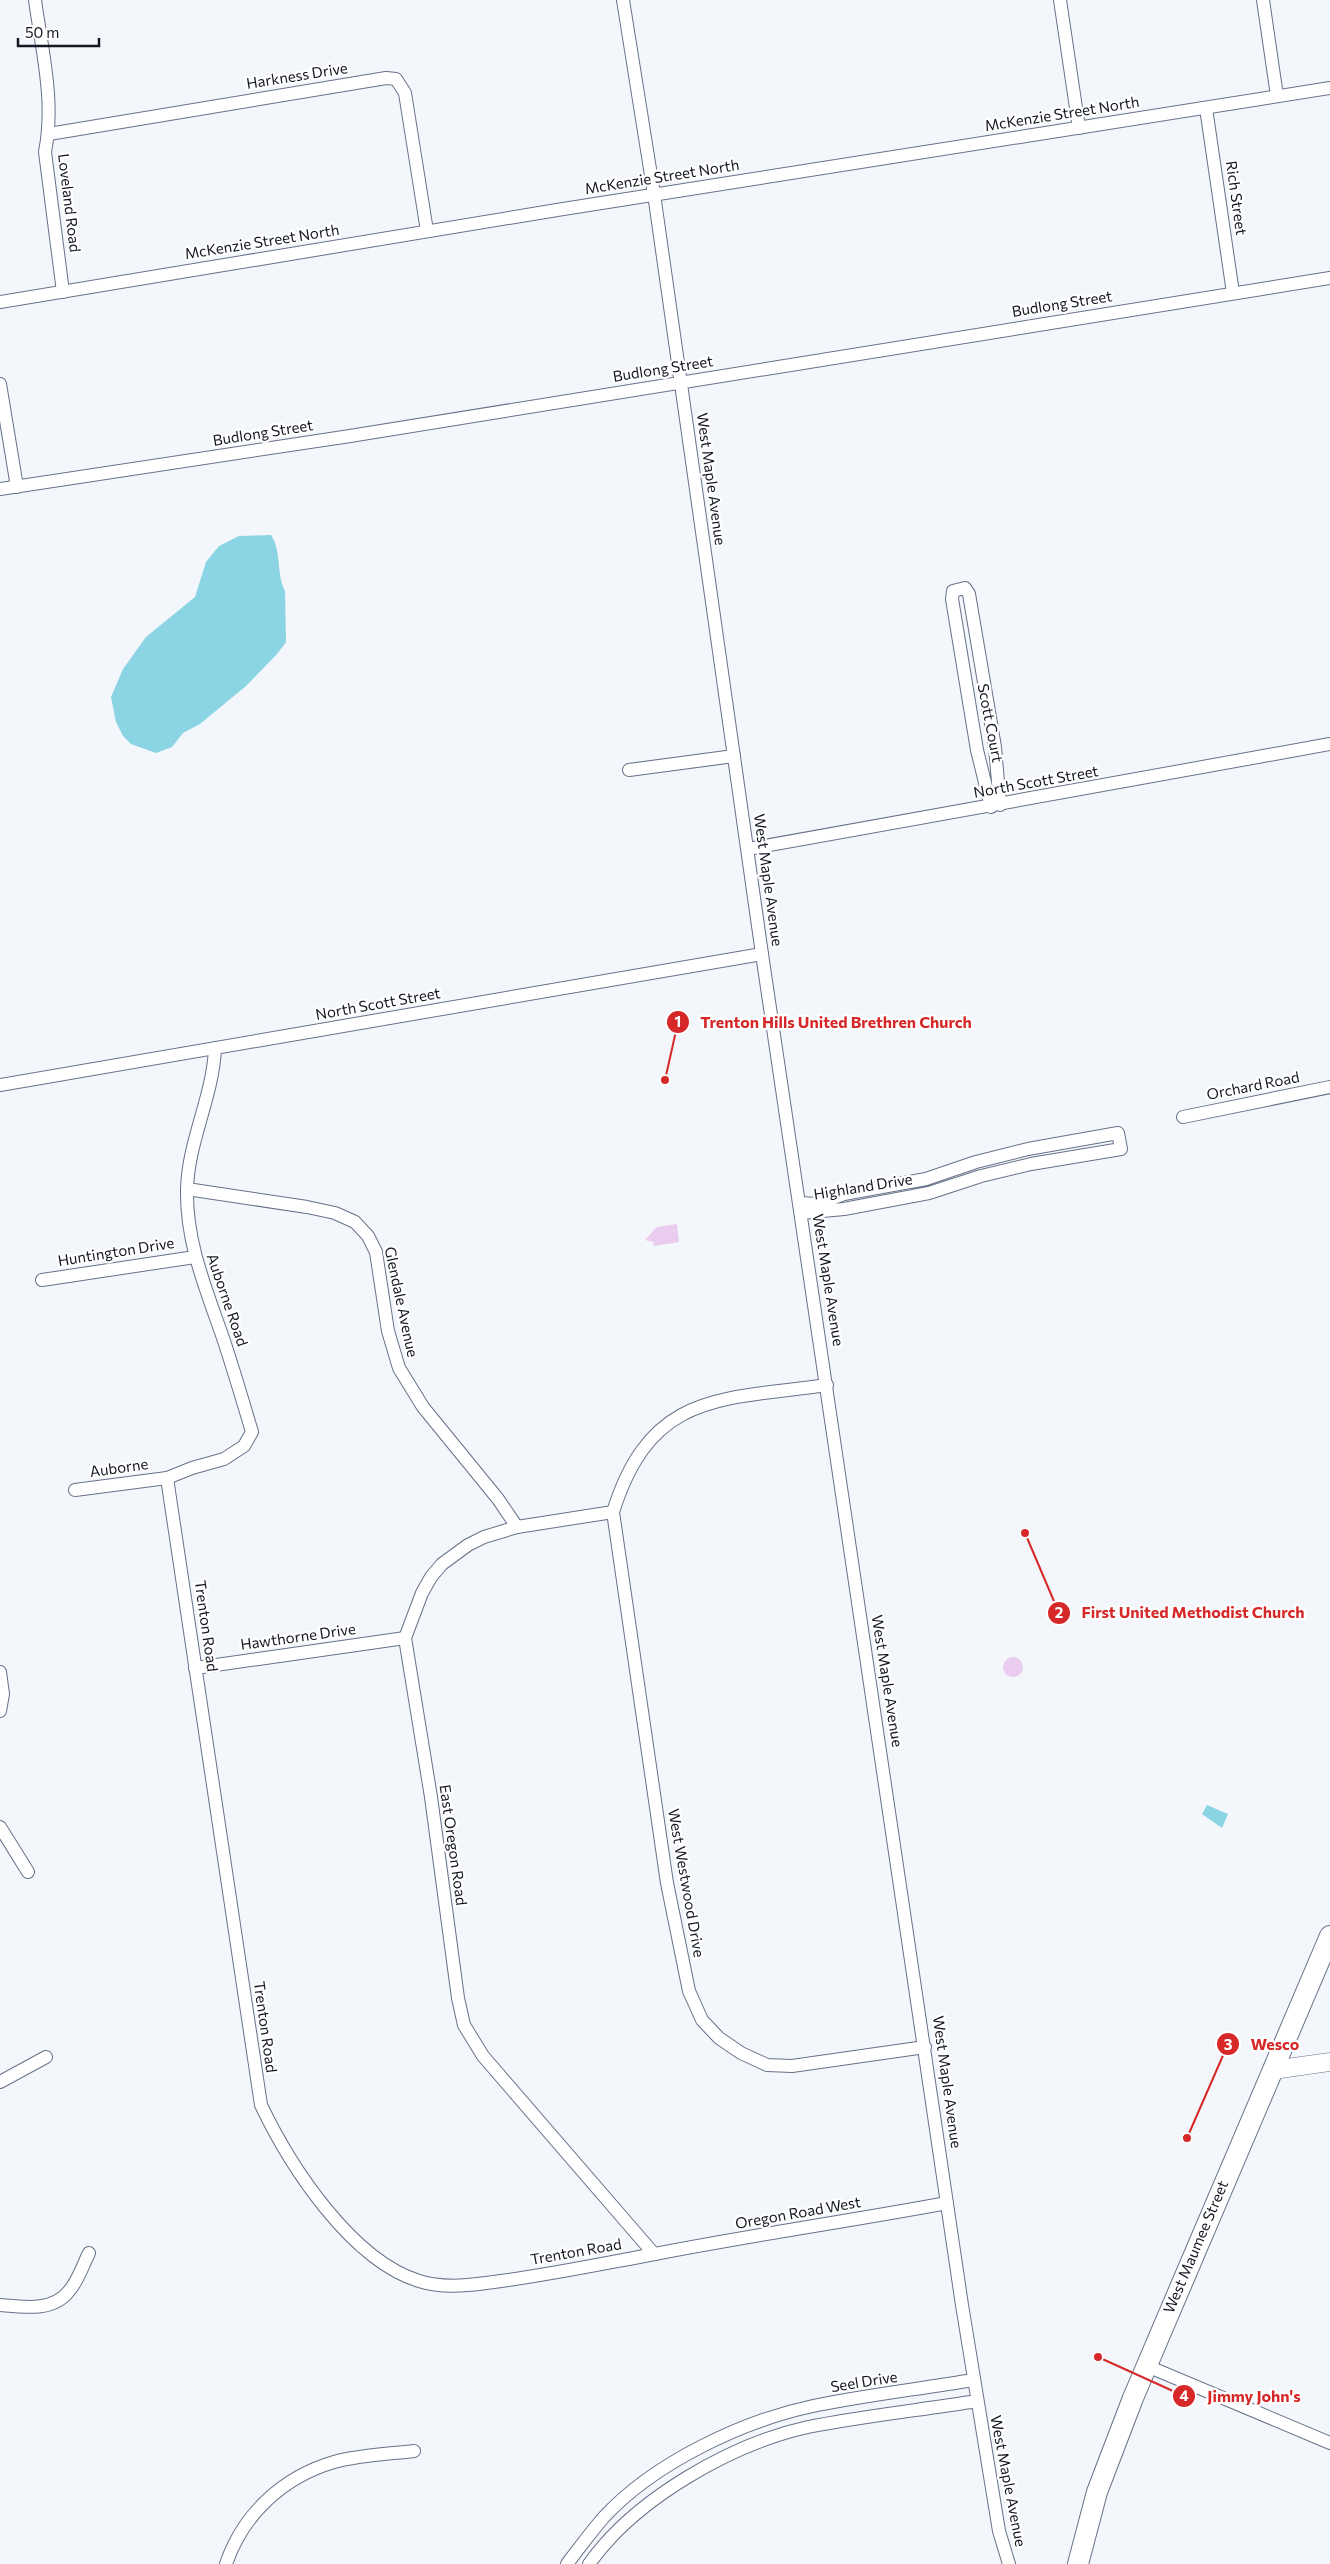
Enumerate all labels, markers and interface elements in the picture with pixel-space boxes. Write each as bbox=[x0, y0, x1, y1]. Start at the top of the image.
scale bar bbox=[18, 15, 99, 47]
text: 50 m bbox=[25, 23, 59, 41]
street label: Harkness Drive bbox=[245, 58, 349, 92]
street label: McKenzie Street North bbox=[983, 92, 1140, 134]
street label: Loveland Road bbox=[55, 152, 85, 253]
street label: McKenzie Street North bbox=[583, 155, 740, 197]
street label: Rich Street bbox=[1223, 159, 1251, 236]
street label: McKenzie Street North bbox=[183, 220, 340, 262]
street label: Budlong Street bbox=[1010, 286, 1113, 320]
street label: Budlong Street bbox=[611, 351, 714, 385]
street label: West Maple Avenue bbox=[694, 412, 730, 546]
street label: Budlong Street bbox=[211, 415, 314, 449]
street label: Scott Court bbox=[975, 682, 1007, 764]
street label: North Scott Street bbox=[972, 761, 1100, 801]
street label: West Maple Avenue bbox=[751, 813, 787, 947]
street label: North Scott Street bbox=[314, 983, 442, 1023]
callout: Trenton Hills United Brethren Church bbox=[665, 1007, 982, 1038]
text: 1 bbox=[675, 1012, 681, 1030]
text: Trenton Hills United Brethren Church bbox=[700, 1012, 972, 1031]
street label: Orchard Road bbox=[1205, 1067, 1301, 1103]
street label: Highland Drive bbox=[812, 1169, 914, 1203]
street label: West Maple Avenue bbox=[810, 1213, 848, 1347]
street label: Huntington Drive bbox=[56, 1233, 175, 1269]
street label: Glendale Avenue bbox=[381, 1245, 422, 1359]
street label: Auborne Road bbox=[204, 1251, 252, 1348]
street label: Auborne bbox=[88, 1454, 149, 1480]
street label: Trenton Road bbox=[192, 1579, 222, 1673]
callout: First United Methodist Church bbox=[1046, 1597, 1314, 1628]
text: First United Methodist Church bbox=[1081, 1602, 1305, 1621]
text: 2 bbox=[1055, 1603, 1063, 1621]
street label: West Maple Avenue bbox=[869, 1614, 907, 1748]
street label: Hawthorne Drive bbox=[239, 1619, 357, 1653]
street label: East Oregon Road bbox=[437, 1783, 471, 1906]
street label: West Westwood Drive bbox=[665, 1807, 709, 1959]
street label: Trenton Road bbox=[251, 1980, 281, 2074]
street label: West Maple Avenue bbox=[930, 2015, 966, 2149]
callout: Wesco bbox=[1215, 2029, 1309, 2060]
text: Wesco bbox=[1251, 2034, 1300, 2053]
text: 3 bbox=[1224, 2035, 1233, 2053]
street label: West Maumee Street bbox=[1159, 2177, 1231, 2316]
street label: Oregon Road West bbox=[734, 2192, 862, 2232]
street label: Trenton Road bbox=[529, 2234, 623, 2268]
street label: Seel Drive bbox=[829, 2367, 899, 2395]
callout: Jimmy John's bbox=[1172, 2381, 1310, 2412]
text: 4 bbox=[1179, 2386, 1189, 2404]
text: Jimmy John's bbox=[1207, 2386, 1301, 2405]
street label: West Maple Avenue bbox=[987, 2414, 1031, 2548]

